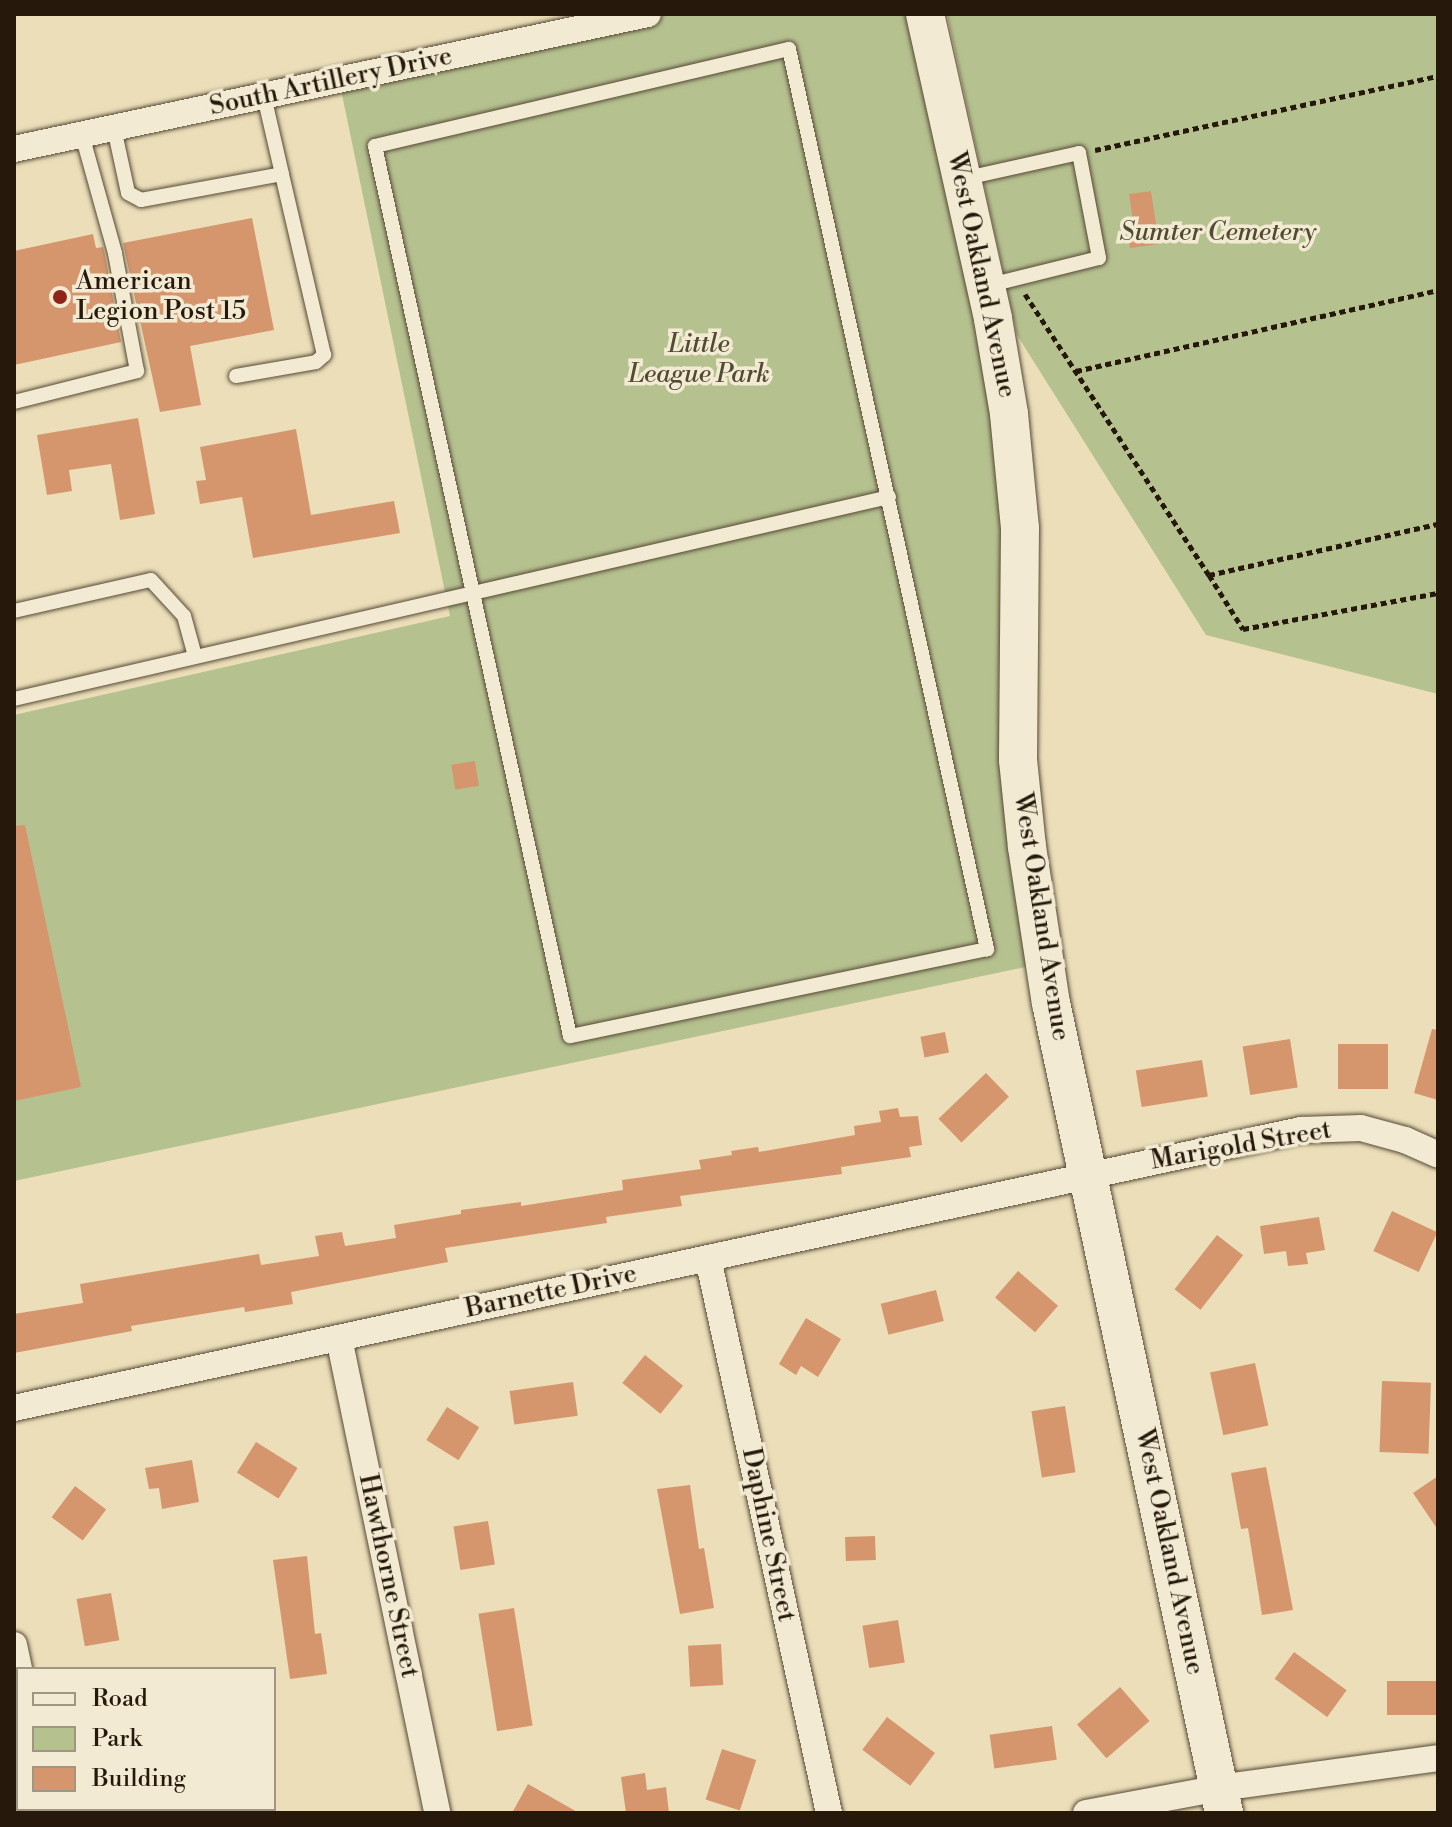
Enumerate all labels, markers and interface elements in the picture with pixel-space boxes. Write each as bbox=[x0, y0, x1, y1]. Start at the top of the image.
street label: South Artillery Drive bbox=[207, 41, 455, 123]
street label: West Oakland Avenue bbox=[940, 149, 1022, 401]
park label: Sumter Cemetery bbox=[1120, 217, 1316, 249]
place label: American Legion Post 15 bbox=[76, 266, 246, 328]
marker: American Legion Post 15 bbox=[51, 288, 69, 306]
park label: Little League Park bbox=[628, 329, 770, 390]
street label: West Oakland Avenue bbox=[1006, 791, 1076, 1043]
street label: Marigold Street bbox=[1148, 1115, 1334, 1177]
street label: Barnette Drive bbox=[462, 1259, 640, 1325]
street label: West Oakland Avenue bbox=[1128, 1426, 1210, 1678]
street label: Daphine Street bbox=[734, 1445, 802, 1625]
street label: Hawthorne Street bbox=[351, 1471, 425, 1681]
legend bbox=[16, 1667, 276, 1811]
text: Road bbox=[92, 1684, 148, 1714]
text: Park bbox=[92, 1724, 142, 1754]
text: Building bbox=[92, 1764, 186, 1794]

